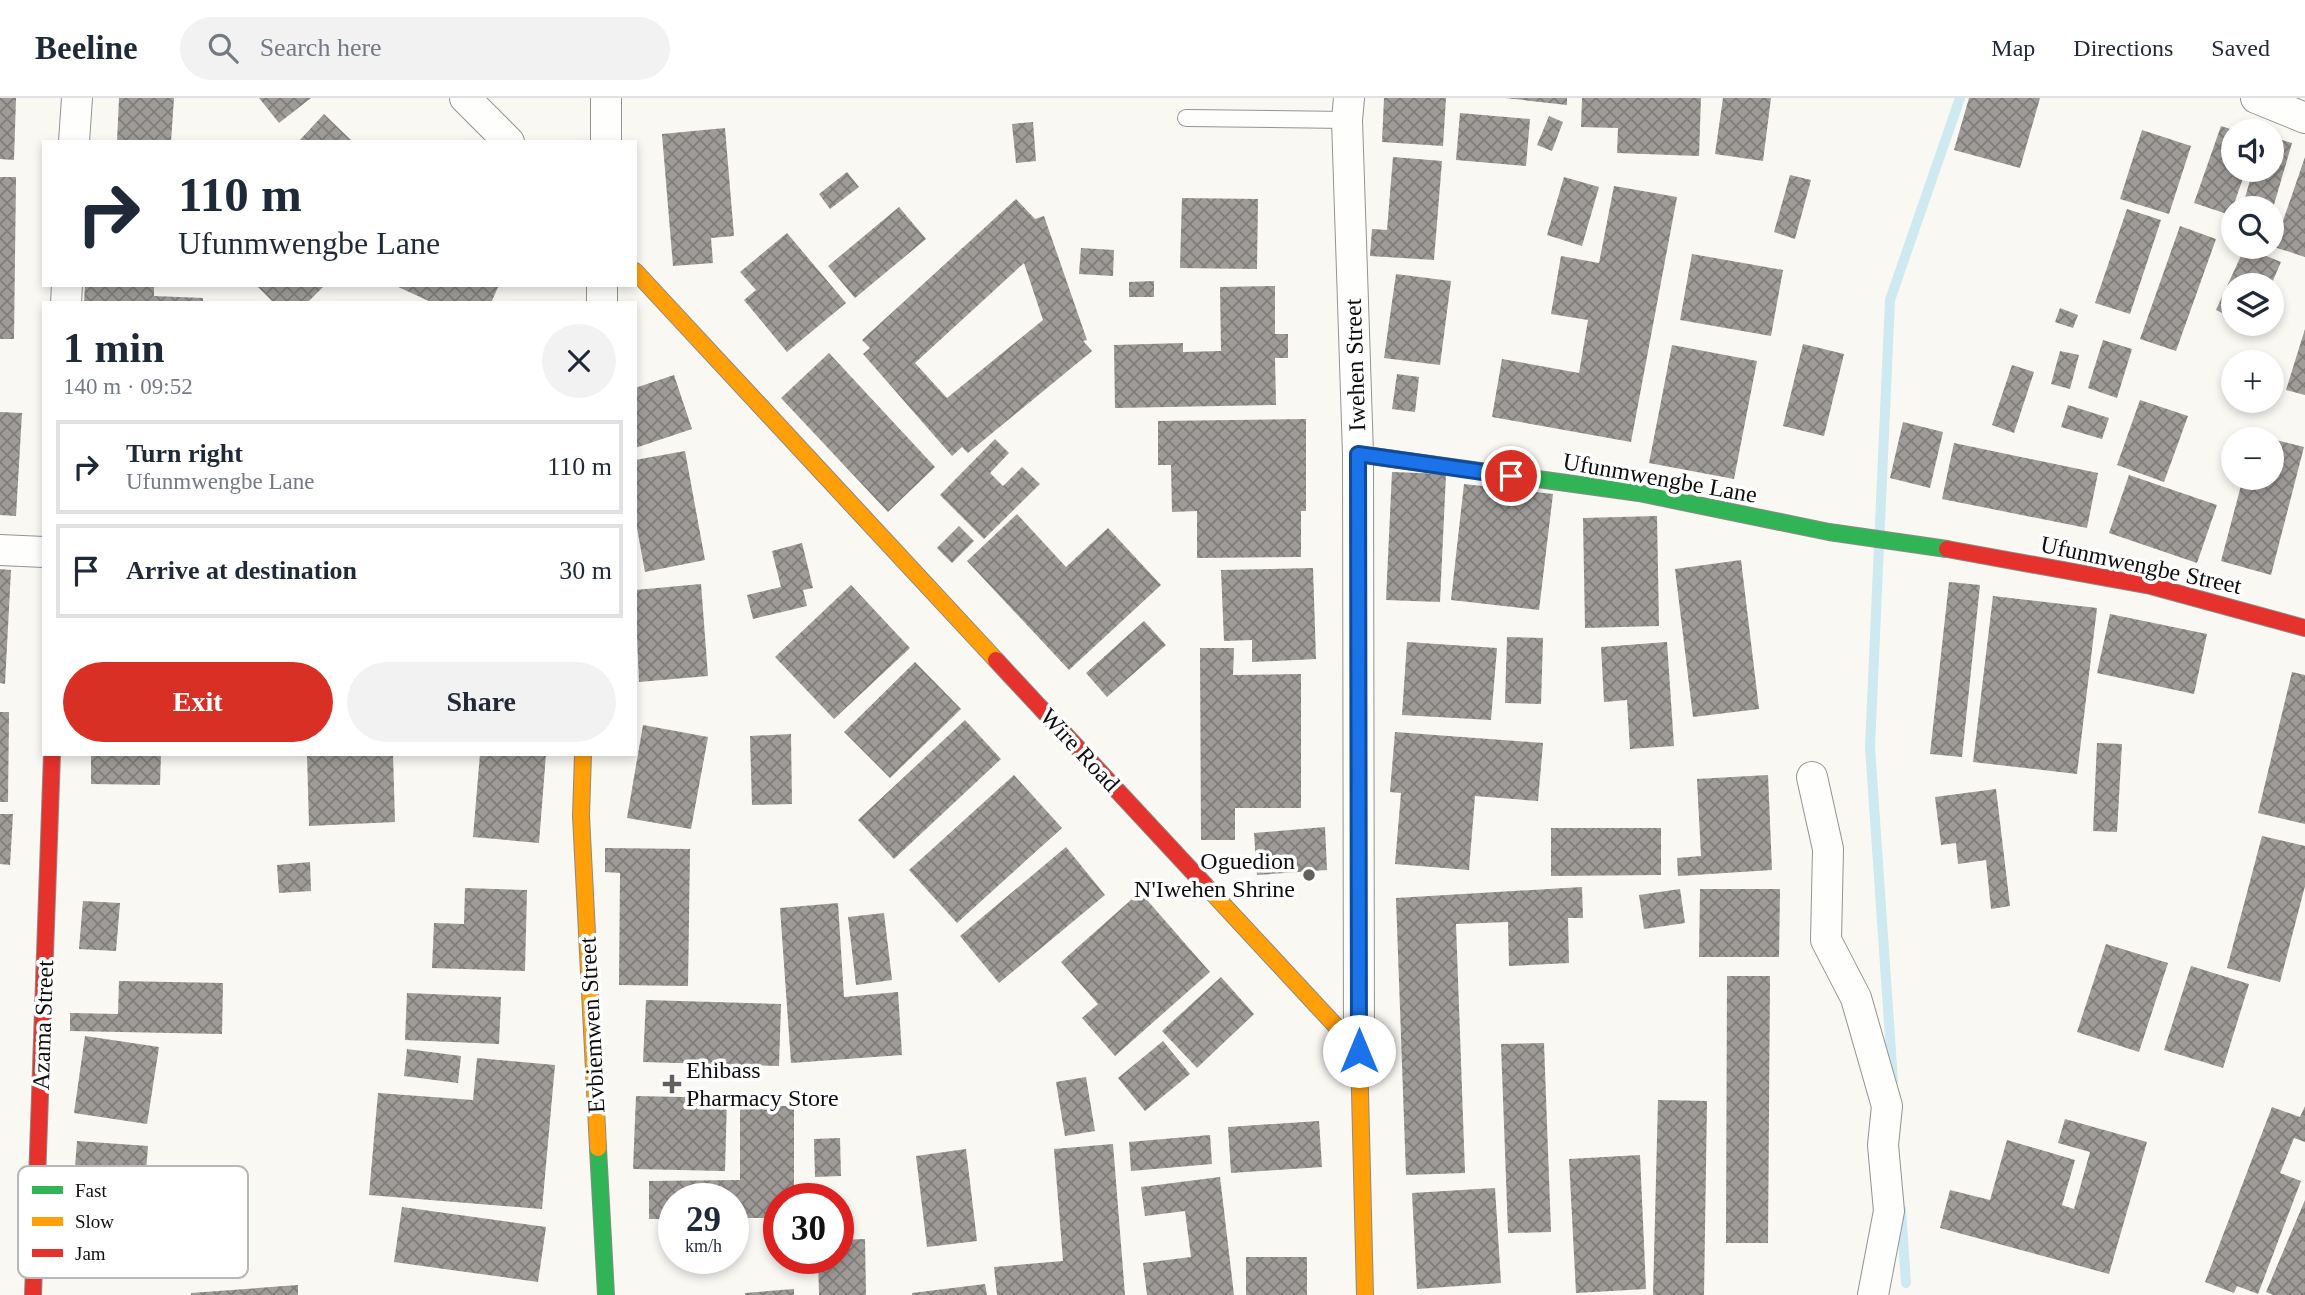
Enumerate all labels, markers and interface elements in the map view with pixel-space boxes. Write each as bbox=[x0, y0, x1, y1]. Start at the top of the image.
search box bbox=[180, 17, 670, 80]
icon: search bbox=[204, 29, 242, 67]
text: Beeline bbox=[35, 30, 138, 66]
text: Search here bbox=[260, 33, 382, 62]
text: Map bbox=[1991, 35, 2035, 61]
text: Directions bbox=[2073, 35, 2173, 61]
text: Saved bbox=[2211, 35, 2270, 61]
map controls bbox=[2221, 119, 2284, 490]
button: sound bbox=[2221, 119, 2284, 182]
text: 110 m bbox=[178, 167, 302, 222]
icon: right bbox=[63, 168, 154, 259]
button: search bbox=[2221, 196, 2284, 259]
text: Ufunmwengbe Lane bbox=[178, 225, 440, 261]
button: layers bbox=[2221, 273, 2284, 336]
street label: Iwehen Street bbox=[1340, 298, 1370, 432]
button: close bbox=[542, 324, 616, 398]
text: 1 min bbox=[63, 325, 165, 371]
button: + bbox=[2221, 350, 2284, 413]
text: 140 m · 09:52 bbox=[63, 374, 193, 399]
button: − bbox=[2221, 427, 2284, 490]
text: Turn right bbox=[126, 439, 243, 468]
pin bbox=[1481, 446, 1541, 506]
icon: right bbox=[67, 448, 105, 486]
street label: Ufunmwengbe Lane bbox=[1561, 448, 1759, 508]
text: 110 m bbox=[547, 452, 612, 481]
icon: arrive bbox=[1492, 457, 1530, 495]
text: Ufunmwengbe Lane bbox=[126, 469, 314, 494]
street label: Ufunmwengbe Street bbox=[2038, 531, 2244, 599]
icon: arrive bbox=[67, 552, 105, 590]
text: Arrive at destination bbox=[126, 556, 357, 585]
text: 30 m bbox=[559, 556, 612, 585]
button: Exit bbox=[63, 662, 333, 742]
button: Share bbox=[347, 662, 616, 742]
street label: Wire Road bbox=[1035, 703, 1125, 797]
place label: Oguedion N'Iwehen Shrine bbox=[1134, 848, 1295, 902]
marker: Oguedion N'Iwehen Shrine bbox=[1301, 867, 1317, 883]
street label: Evbiemwen Street bbox=[574, 936, 610, 1114]
street label: Azama Street bbox=[28, 959, 58, 1090]
position arrow bbox=[1322, 1014, 1396, 1088]
place label: Ehibass Pharmacy Store bbox=[686, 1057, 839, 1111]
marker: Ehibass Pharmacy Store bbox=[664, 1076, 680, 1092]
legend bbox=[18, 1166, 248, 1278]
text: Fast bbox=[75, 1180, 107, 1201]
speed limit sign: 30 bbox=[763, 1183, 854, 1274]
text: 29 bbox=[686, 1200, 721, 1239]
text: Slow bbox=[75, 1211, 114, 1232]
text: km/h bbox=[685, 1236, 722, 1256]
text: Jam bbox=[75, 1243, 106, 1264]

